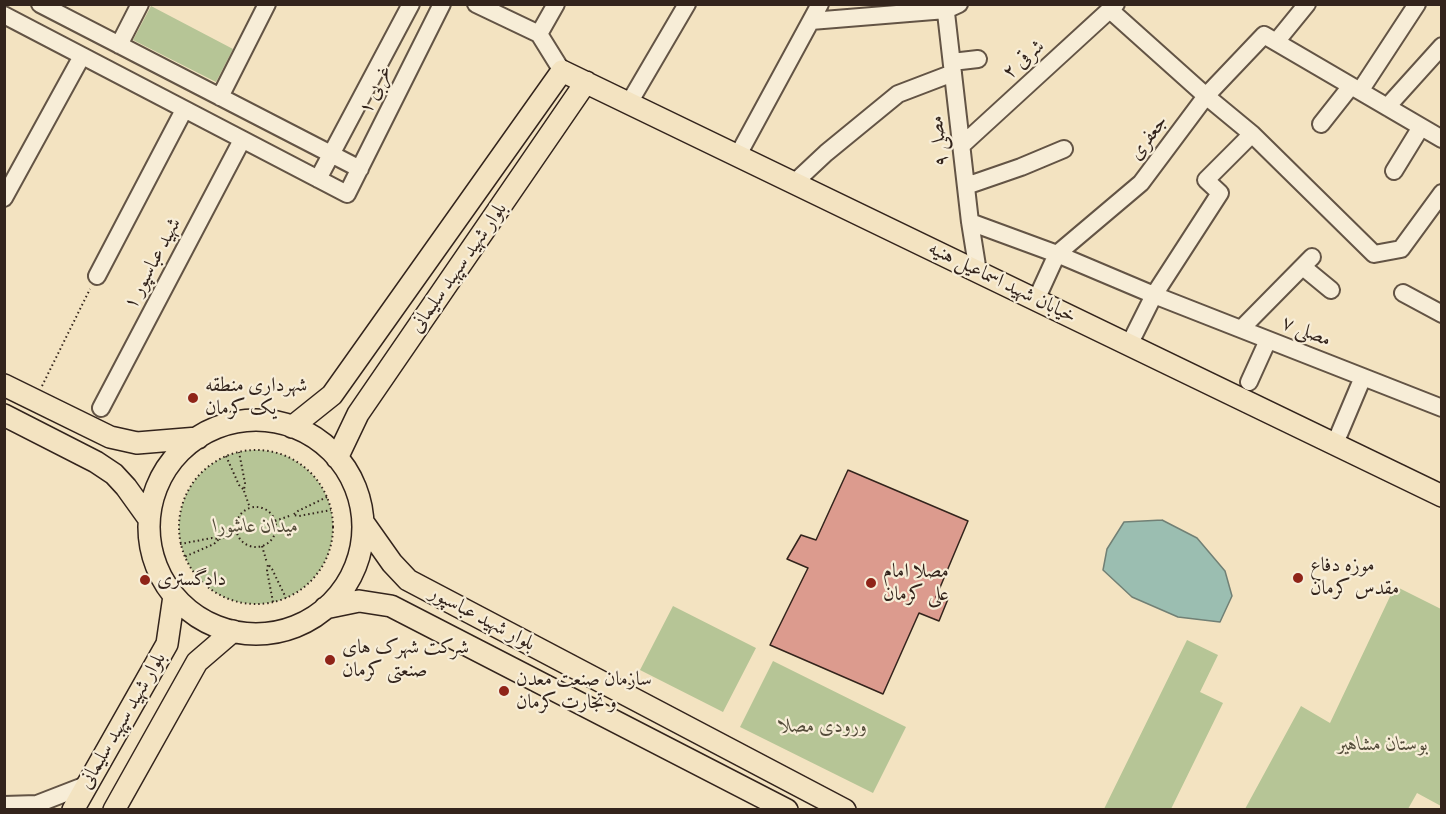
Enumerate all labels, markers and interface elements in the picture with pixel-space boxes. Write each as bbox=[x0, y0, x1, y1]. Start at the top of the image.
street label: ۲ شرقی bbox=[998, 35, 1050, 85]
street label: ۱ غربی bbox=[354, 62, 398, 118]
street label: جعفری bbox=[1124, 111, 1174, 165]
street label: مصلی ۹ bbox=[925, 114, 955, 168]
street label: بلوار شهید سپهبد سلیمانی bbox=[405, 198, 513, 338]
street label: شهید عباسپور ۱ bbox=[119, 214, 187, 314]
street label: خیابان شهید اسماعیل هنیه bbox=[924, 237, 1080, 329]
street label: مصلی ۷ bbox=[1278, 311, 1334, 353]
place label: شهرداری منطقه یک کرمان bbox=[205, 374, 307, 421]
marker: شهرداری منطقه یک کرمان bbox=[186, 391, 200, 405]
park label: میدان عاشورا bbox=[214, 515, 298, 539]
place label: موزه دفاع مقدس کرمان bbox=[1310, 554, 1399, 601]
place label: مصلا امام علی کرمان bbox=[883, 560, 949, 607]
place label: دادگستری bbox=[157, 568, 226, 592]
marker: موزه دفاع مقدس کرمان bbox=[1291, 571, 1305, 585]
marker: دادگستری bbox=[138, 573, 152, 587]
marker: مصلا امام علی کرمان bbox=[864, 576, 878, 590]
street label: بلوار شهید عباسپور bbox=[425, 581, 539, 657]
place label: شرکت شهرک های صنعتی کرمان bbox=[342, 636, 469, 683]
street label: بلوار شهید سپهبد سلیمانی bbox=[74, 648, 172, 794]
marker: شرکت شهرک های صنعتی کرمان bbox=[323, 653, 337, 667]
place label: سازمان صنعت معدن و تجارت کرمان bbox=[516, 668, 652, 715]
marker: سازمان صنعت معدن و تجارت کرمان bbox=[497, 684, 511, 698]
park label: ورودی مصلا bbox=[779, 715, 867, 739]
park label: بوستان مشاهیر bbox=[1338, 733, 1428, 757]

